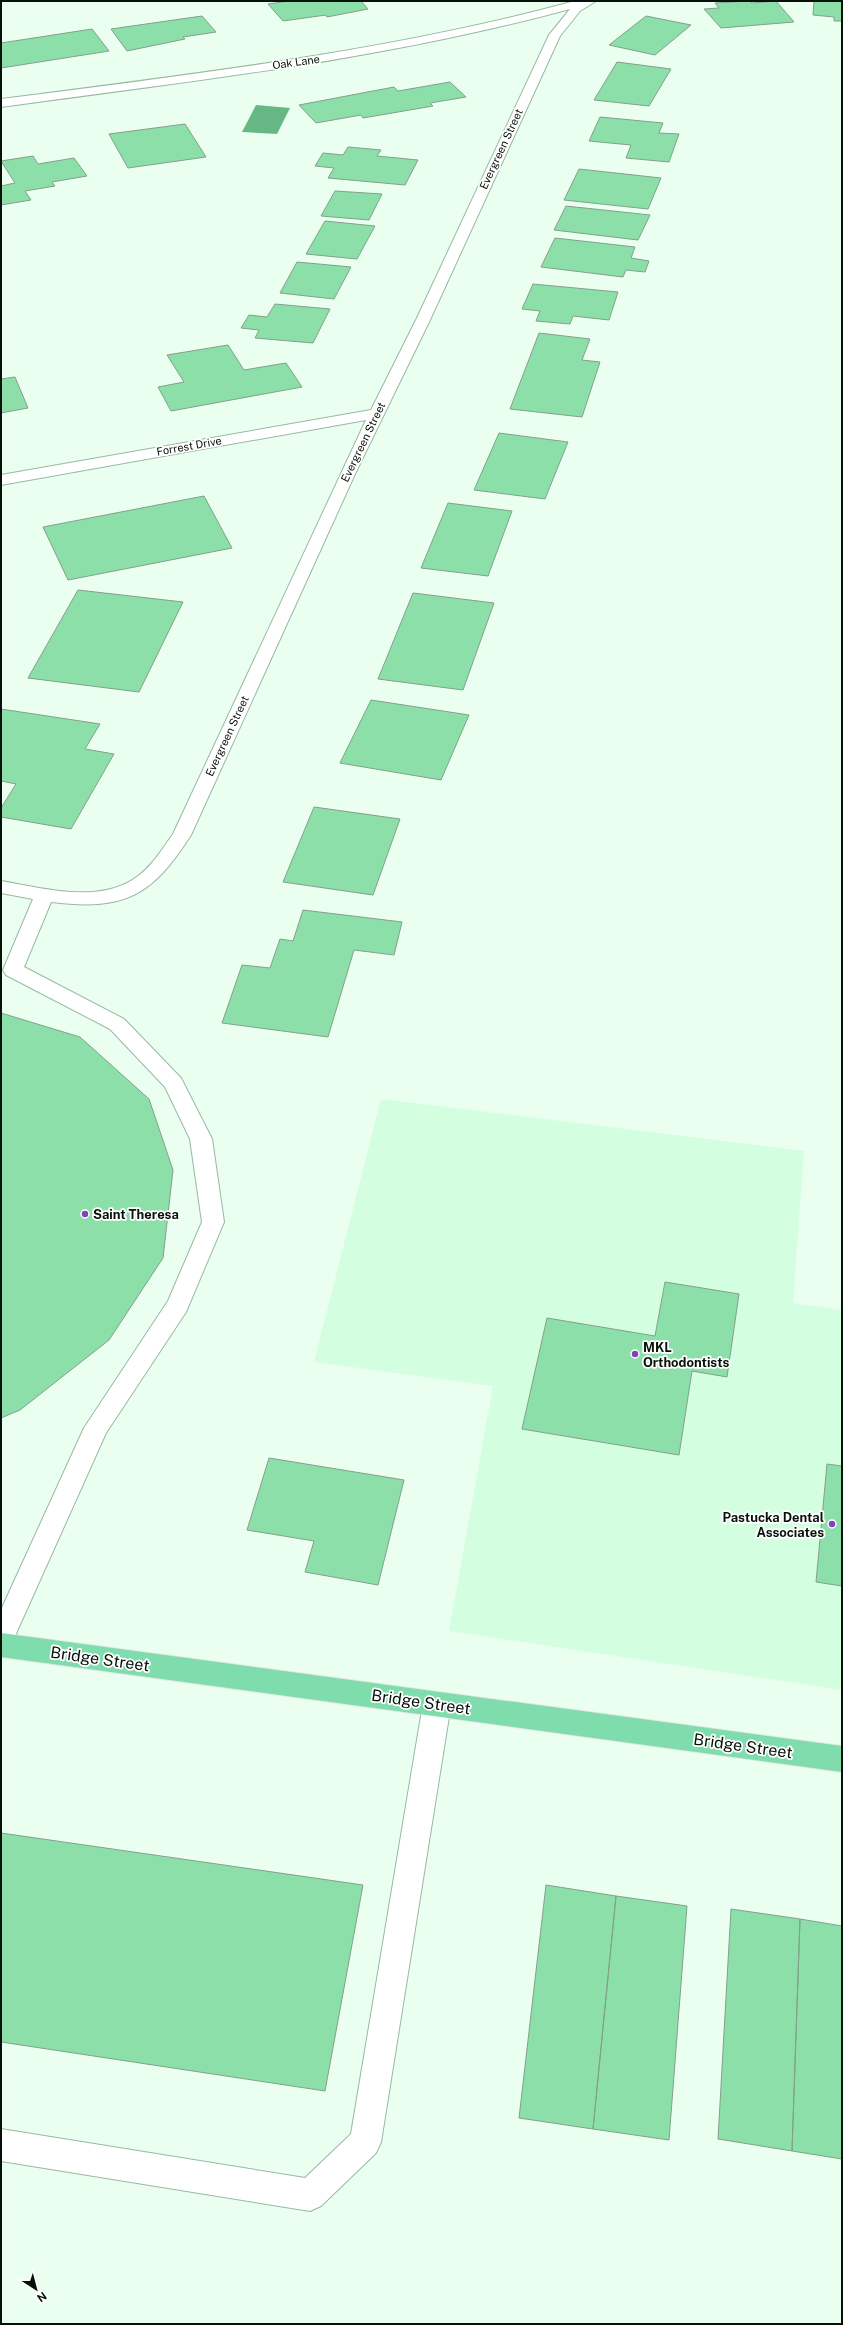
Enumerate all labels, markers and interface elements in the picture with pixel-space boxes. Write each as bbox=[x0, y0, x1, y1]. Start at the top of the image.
street label: Oak Lane bbox=[272, 53, 320, 71]
street label: Evergreen Street bbox=[477, 107, 525, 191]
street label: Evergreen Street bbox=[339, 400, 387, 484]
street label: Forrest Drive bbox=[155, 434, 223, 458]
street label: Evergreen Street bbox=[203, 694, 251, 778]
place label: Saint Theresa bbox=[93, 1207, 179, 1222]
marker: Saint Theresa bbox=[80, 1209, 90, 1219]
place label: MKL Orthodontists bbox=[643, 1340, 730, 1370]
marker: MKL Orthodontists bbox=[630, 1349, 640, 1359]
place label: Pastucka Dental Associates bbox=[722, 1510, 824, 1540]
marker: Pastucka Dental Associates bbox=[827, 1519, 837, 1529]
street label: Bridge Street bbox=[49, 1643, 151, 1675]
street label: Bridge Street bbox=[370, 1686, 472, 1718]
street label: Bridge Street bbox=[692, 1730, 794, 1762]
north arrow bbox=[16, 2269, 56, 2309]
text: N bbox=[35, 2290, 49, 2304]

